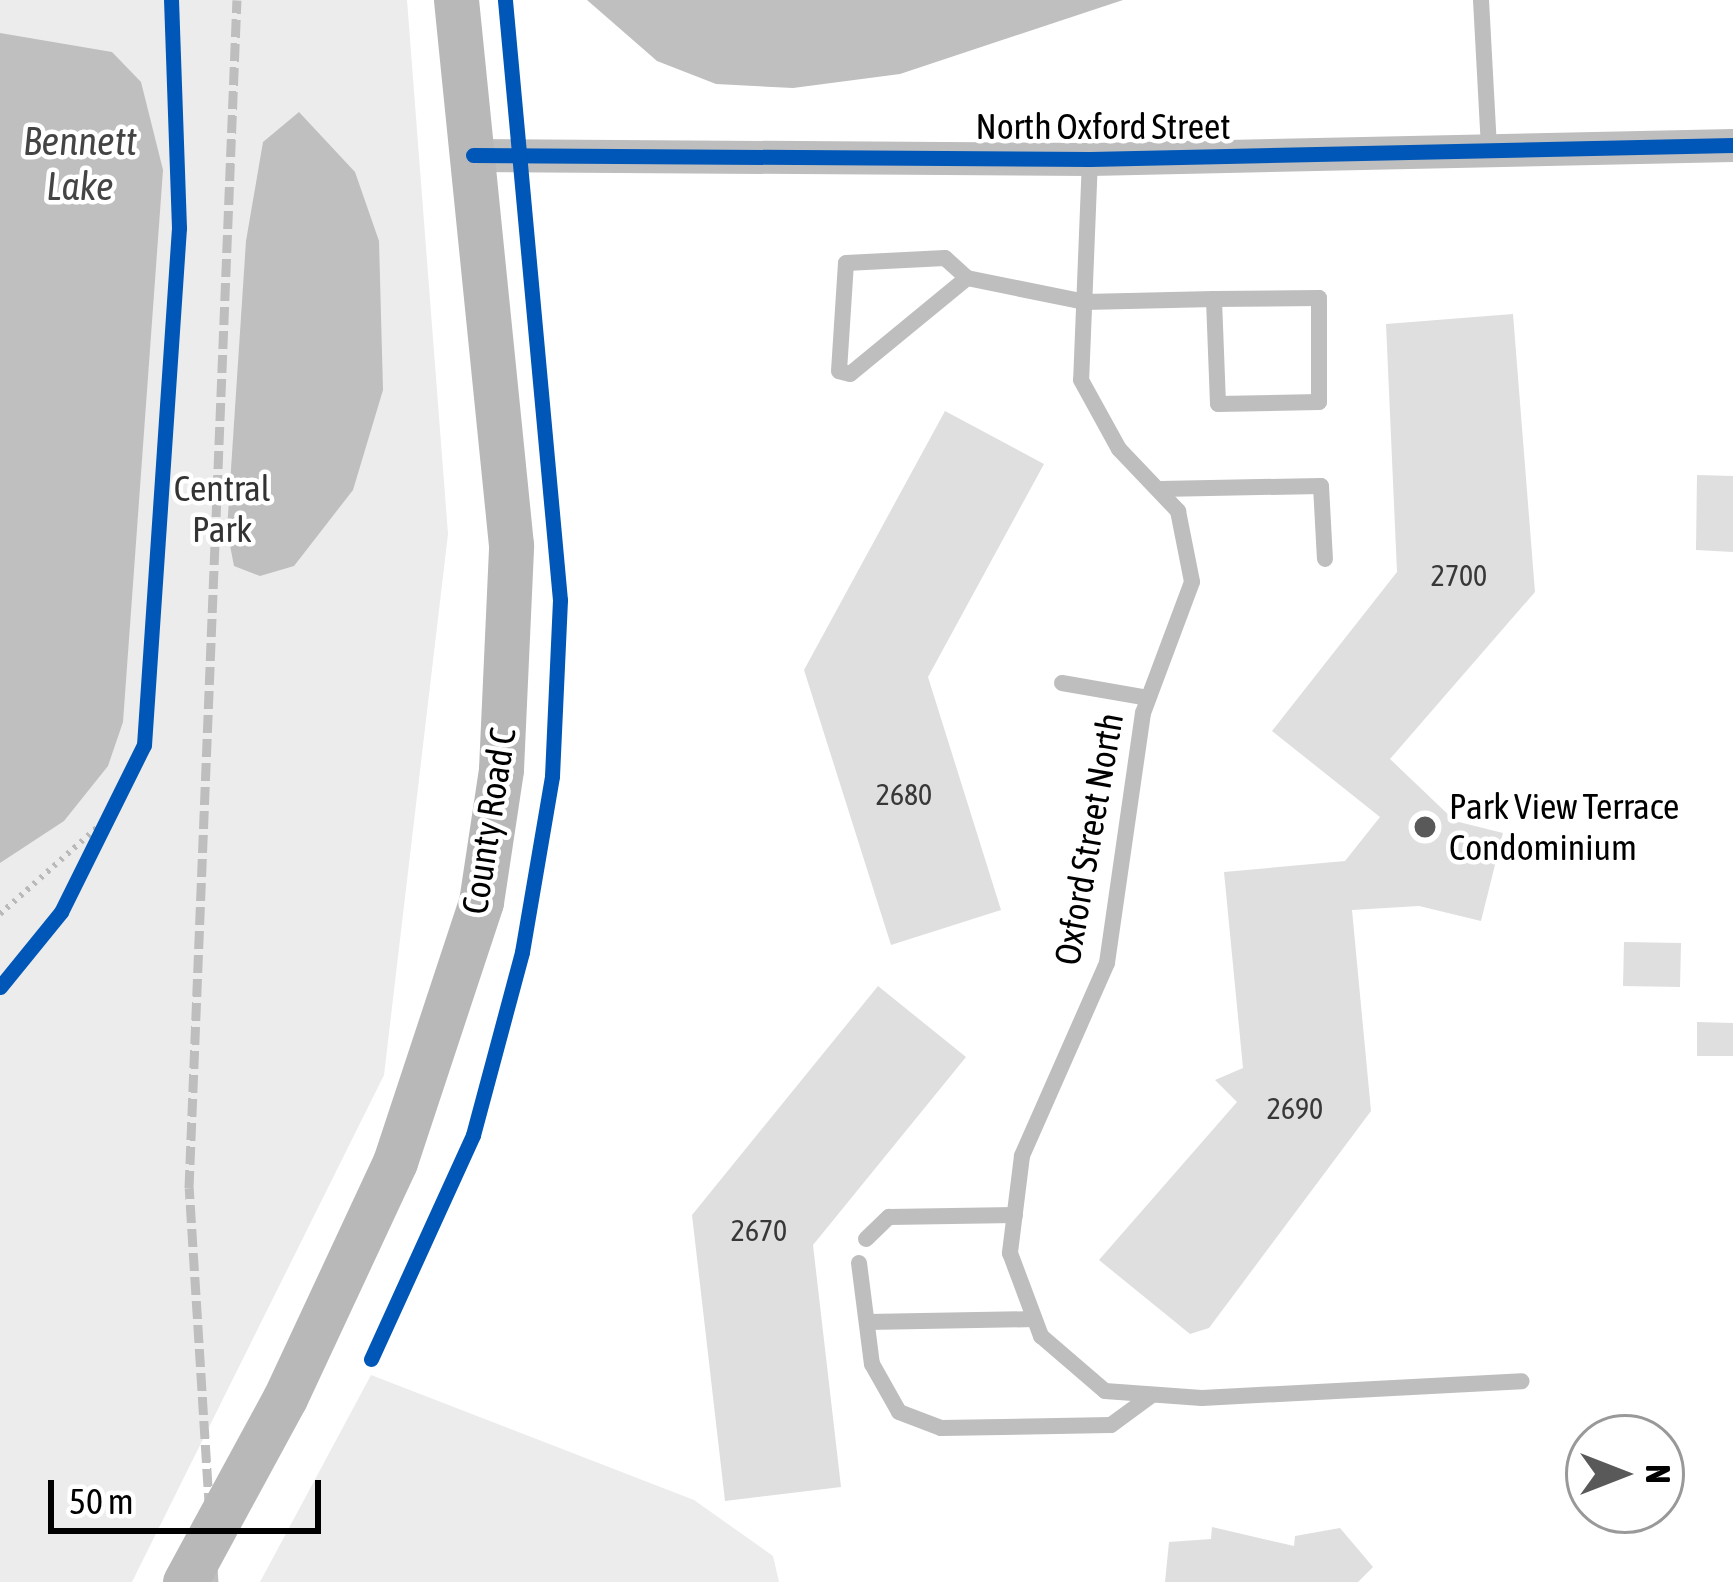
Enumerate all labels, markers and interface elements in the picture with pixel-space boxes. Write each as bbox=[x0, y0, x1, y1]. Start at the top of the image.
street label: North Oxford Street bbox=[975, 105, 1231, 149]
water label: Bennett Lake bbox=[23, 119, 137, 210]
park label: Central Park bbox=[174, 466, 270, 551]
house number: 2700 bbox=[1431, 557, 1487, 593]
street label: Oxford Street North bbox=[1046, 710, 1132, 968]
street label: County Road C bbox=[453, 725, 525, 917]
house number: 2680 bbox=[876, 776, 932, 812]
place label: Park View Terrace Condominium bbox=[1449, 784, 1679, 869]
marker: Park View Terrace Condominium bbox=[1412, 814, 1438, 840]
house number: 2690 bbox=[1267, 1090, 1323, 1126]
house number: 2670 bbox=[731, 1212, 787, 1248]
north arrow bbox=[1565, 1414, 1685, 1534]
scale bar bbox=[54, 1456, 327, 1530]
text: N bbox=[1639, 1464, 1677, 1484]
text: 50 m bbox=[69, 1480, 134, 1522]

